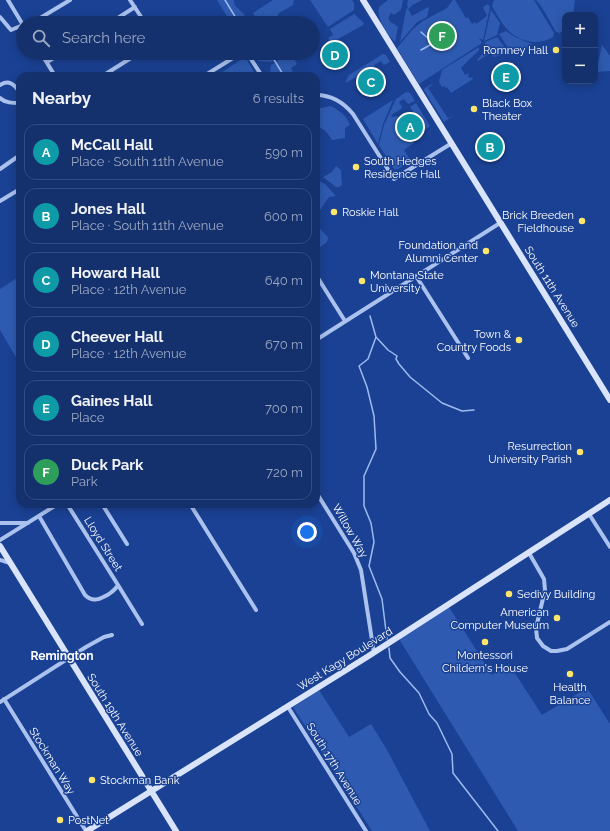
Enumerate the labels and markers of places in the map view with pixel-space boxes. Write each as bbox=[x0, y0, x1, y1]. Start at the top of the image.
pin: F bbox=[429, 21, 455, 51]
pin: D bbox=[322, 40, 348, 70]
place label: Romney Hall bbox=[483, 44, 548, 57]
marker: Romney Hall bbox=[551, 45, 561, 55]
pin: E bbox=[493, 62, 519, 92]
pin: C bbox=[358, 67, 384, 97]
place label: Black Box Theater bbox=[482, 97, 533, 123]
marker: Black Box Theater bbox=[469, 104, 479, 114]
pin: A bbox=[397, 112, 423, 142]
pin: B bbox=[477, 132, 503, 162]
place label: South Hedges Residence Hall bbox=[364, 155, 440, 181]
marker: South Hedges Residence Hall bbox=[351, 162, 361, 172]
place label: Roskie Hall bbox=[342, 206, 398, 219]
marker: Roskie Hall bbox=[329, 207, 339, 217]
place label: Brick Breeden Fieldhouse bbox=[502, 209, 575, 235]
marker: Brick Breeden Fieldhouse bbox=[577, 216, 587, 226]
place label: Foundation and Alumni Center bbox=[398, 239, 478, 265]
marker: Foundation and Alumni Center bbox=[481, 246, 491, 256]
place label: Montana State University bbox=[370, 269, 444, 295]
marker: Montana State University bbox=[357, 276, 367, 286]
place label: Town & Country Foods bbox=[437, 328, 512, 354]
marker: Town & Country Foods bbox=[514, 335, 524, 345]
place label: Resurrection University Parish bbox=[488, 440, 572, 466]
marker: Resurrection University Parish bbox=[575, 447, 585, 457]
place label: Sedivy Building bbox=[517, 588, 595, 601]
marker: Sedivy Building bbox=[504, 589, 514, 599]
place label: American Computer Museum bbox=[450, 606, 549, 632]
marker: American Computer Museum bbox=[552, 613, 562, 623]
marker: Montessori Childern's House bbox=[480, 637, 490, 647]
place label: Montessori Childern's House bbox=[442, 649, 528, 675]
marker: Health Balance bbox=[565, 669, 575, 679]
place label: Health Balance bbox=[549, 681, 591, 707]
place label: Stockman Bank bbox=[100, 774, 180, 787]
marker: Stockman Bank bbox=[87, 775, 97, 785]
place label: PostNet bbox=[68, 814, 109, 827]
marker: PostNet bbox=[55, 815, 65, 825]

